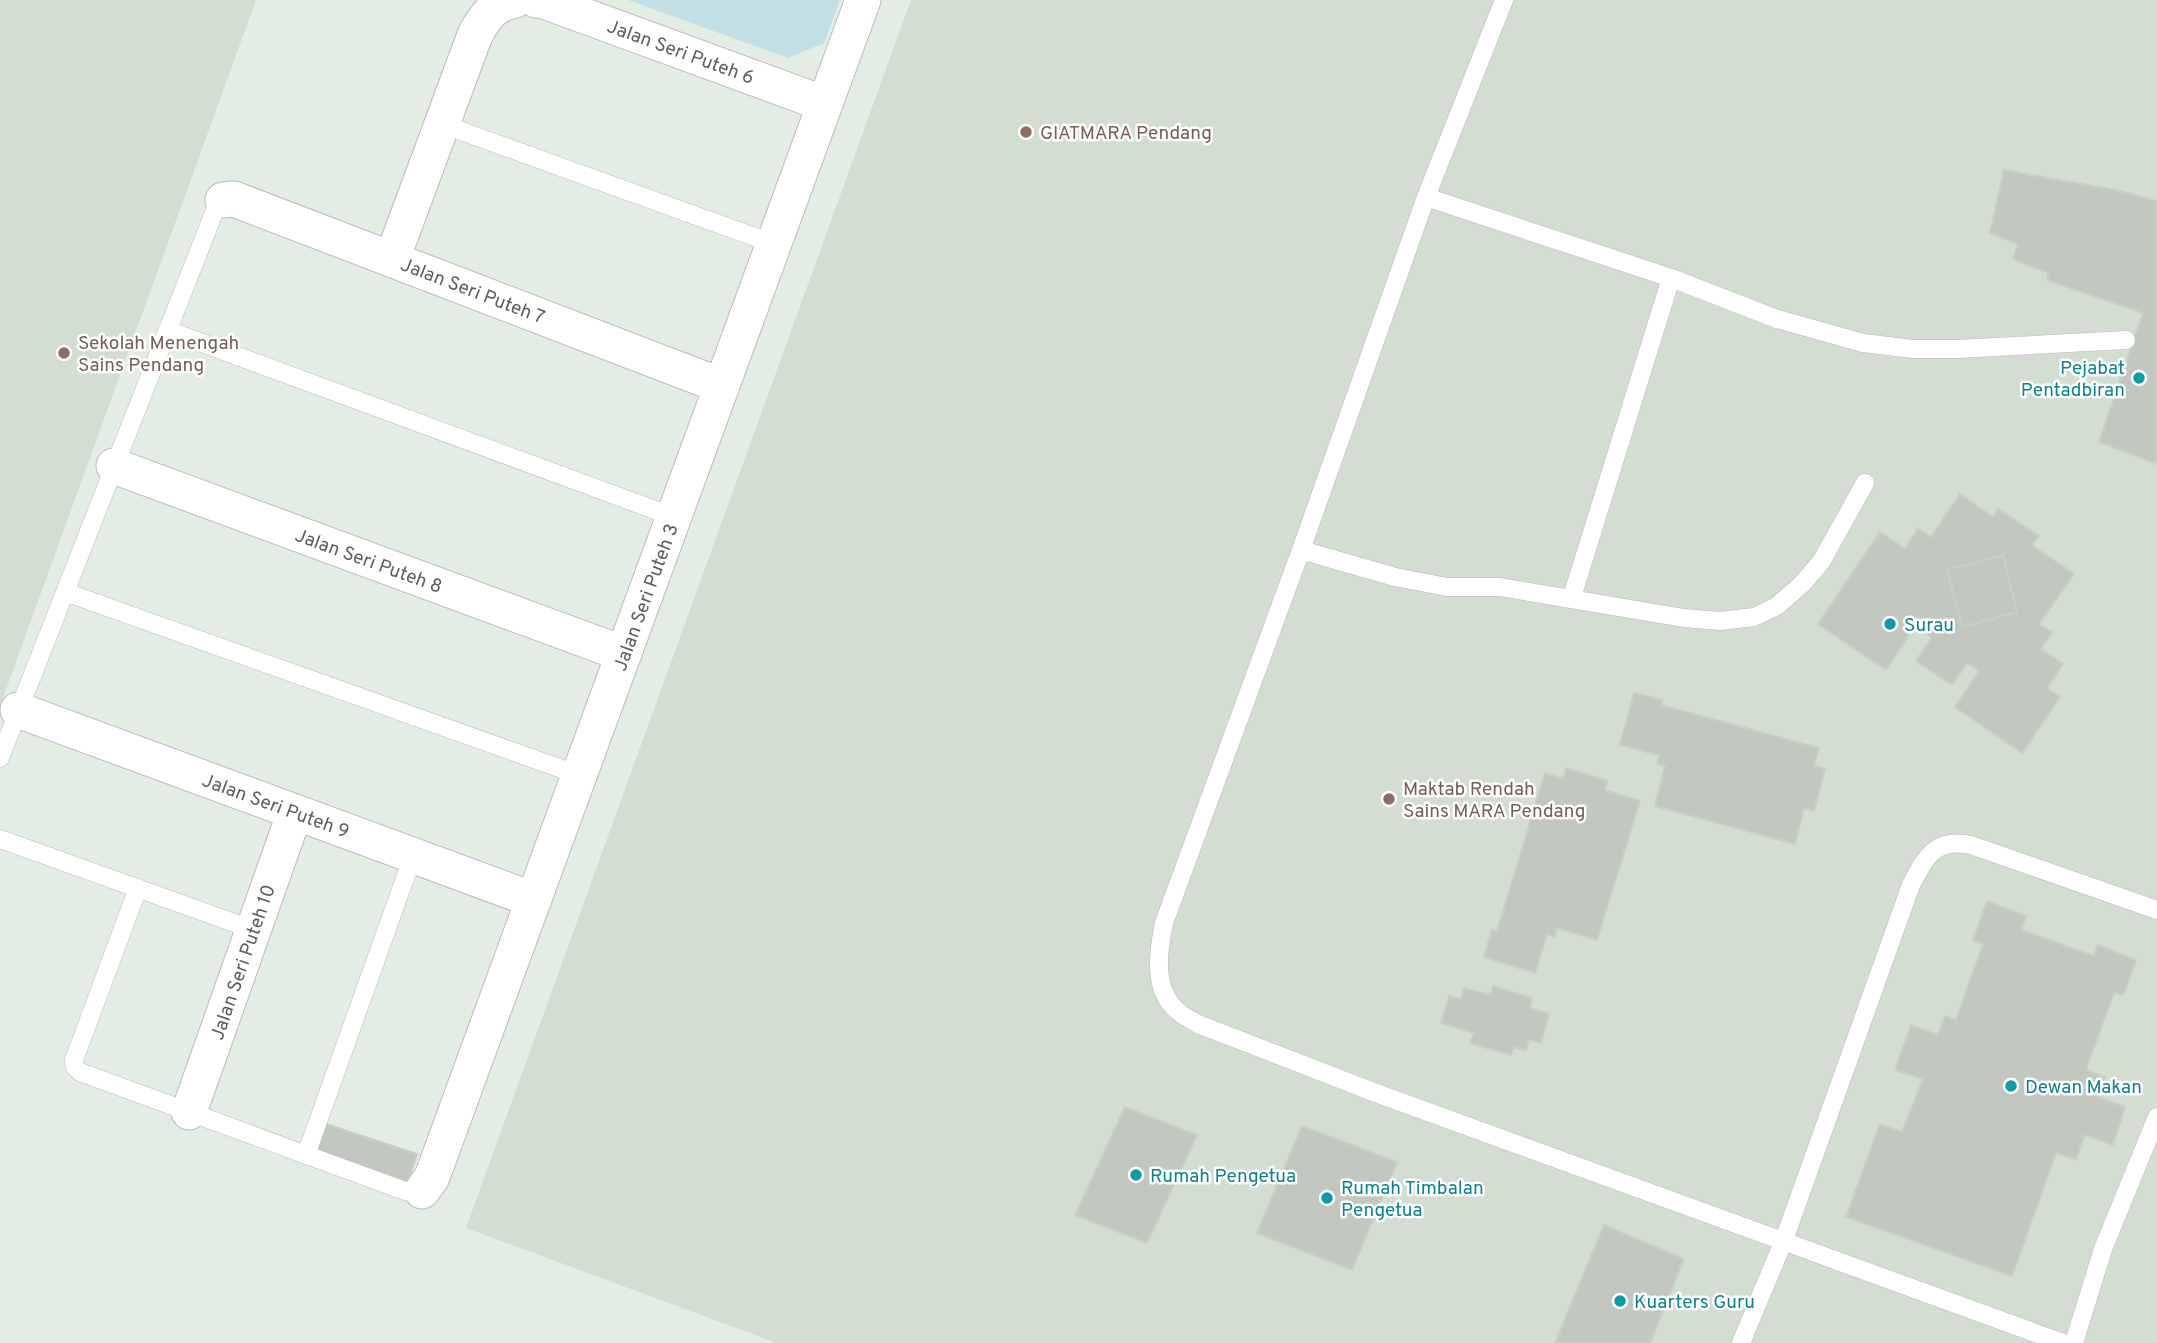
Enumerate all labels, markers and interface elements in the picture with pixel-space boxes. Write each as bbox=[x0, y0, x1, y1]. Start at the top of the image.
street label: Jalan Seri Puteh 6 bbox=[603, 15, 757, 91]
place label: GIATMARA Pendang bbox=[1040, 122, 1212, 146]
marker: GIATMARA Pendang bbox=[1018, 124, 1034, 140]
street label: Jalan Seri Puteh 7 bbox=[397, 253, 548, 330]
place label: Sekolah Menengah Sains Pendang bbox=[78, 332, 239, 378]
marker: Sekolah Menengah Sains Pendang bbox=[56, 345, 72, 361]
place label: Pejabat Pentadbiran bbox=[2021, 357, 2125, 403]
marker: Pejabat Pentadbiran bbox=[2131, 370, 2147, 386]
street label: Jalan Seri Puteh 3 bbox=[609, 521, 685, 675]
street label: Jalan Seri Puteh 8 bbox=[291, 524, 445, 600]
place label: Surau bbox=[1904, 614, 1954, 638]
marker: Surau bbox=[1882, 616, 1898, 632]
street label: Jalan Seri Puteh 9 bbox=[198, 769, 352, 845]
place label: Maktab Rendah Sains MARA Pendang bbox=[1403, 778, 1585, 824]
marker: Maktab Rendah Sains MARA Pendang bbox=[1381, 791, 1397, 807]
street label: Jalan Seri Puteh 10 bbox=[206, 882, 282, 1044]
place label: Dewan Makan bbox=[2025, 1076, 2142, 1100]
marker: Dewan Makan bbox=[2003, 1078, 2019, 1094]
place label: Rumah Pengetua bbox=[1150, 1165, 1296, 1189]
marker: Rumah Pengetua bbox=[1128, 1167, 1144, 1183]
place label: Rumah Timbalan Pengetua bbox=[1341, 1177, 1484, 1223]
marker: Rumah Timbalan Pengetua bbox=[1319, 1190, 1335, 1206]
place label: Kuarters Guru bbox=[1634, 1291, 1755, 1315]
marker: Kuarters Guru bbox=[1612, 1293, 1628, 1309]

